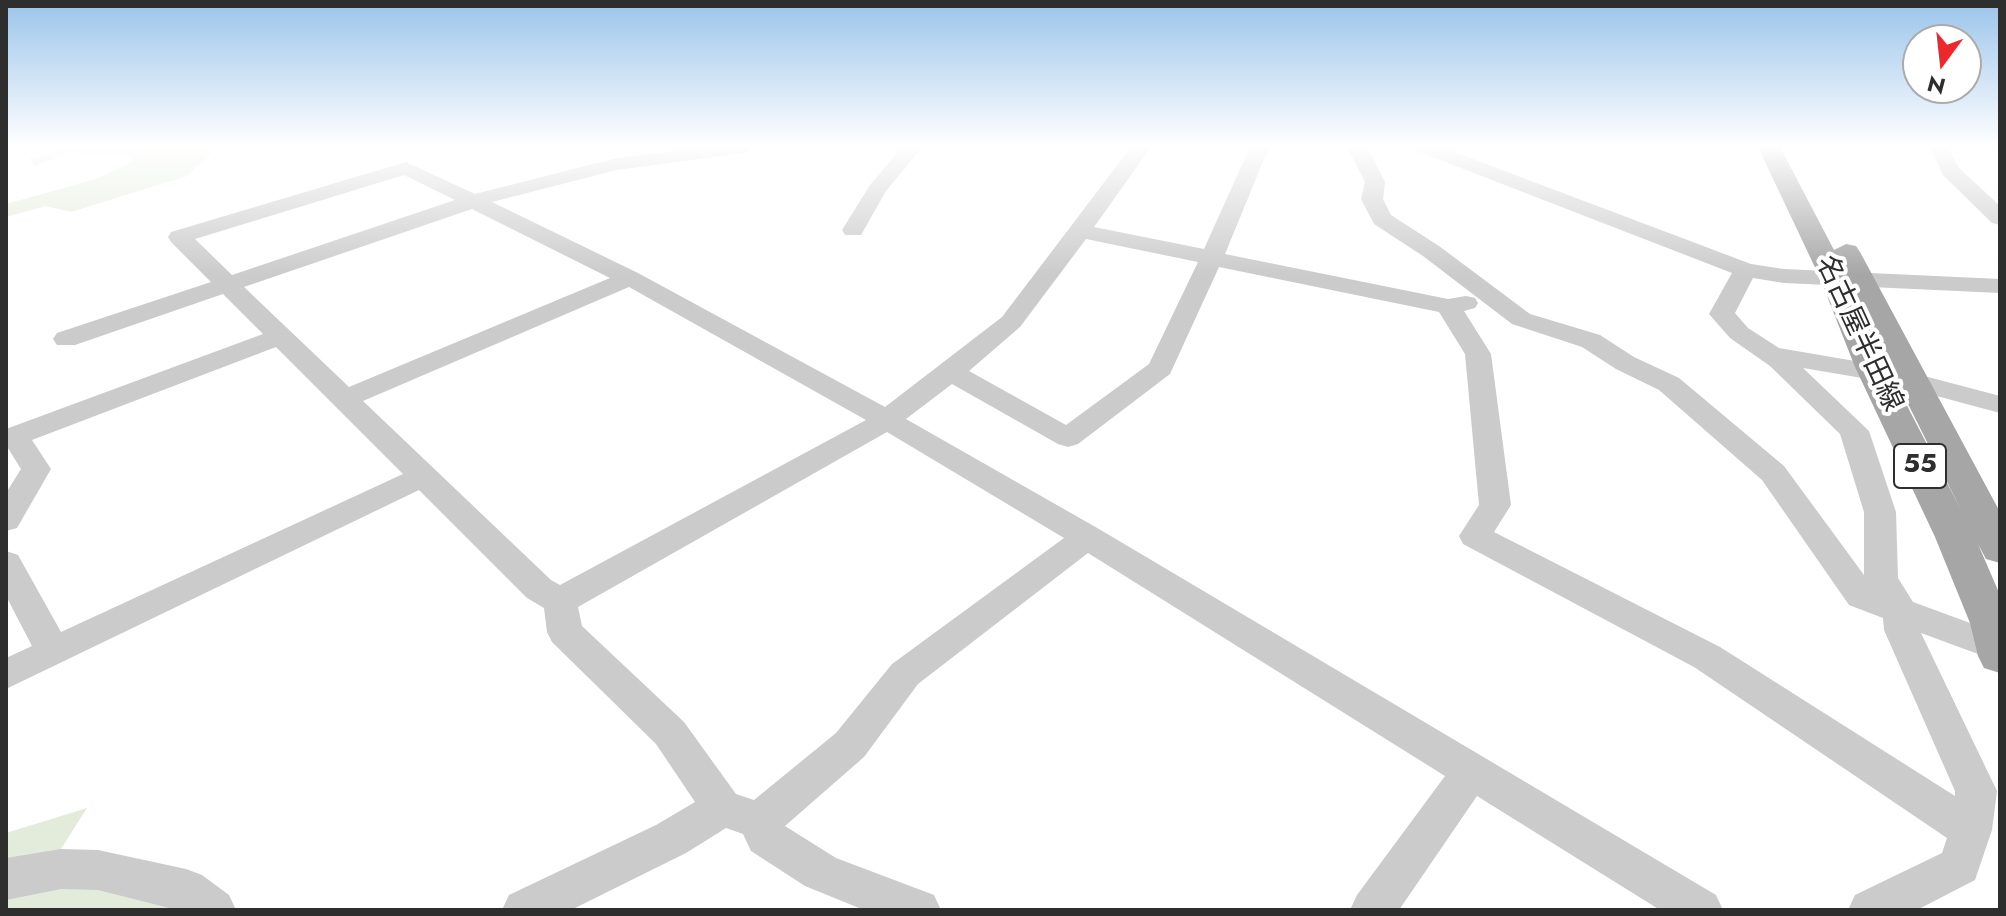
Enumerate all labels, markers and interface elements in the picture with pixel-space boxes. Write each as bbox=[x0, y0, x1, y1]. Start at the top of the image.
north arrow bbox=[1902, 24, 1982, 104]
text: N bbox=[1924, 68, 1949, 103]
street label: 名古屋半田線 bbox=[1807, 251, 1909, 417]
road number: 55 bbox=[1894, 444, 1946, 488]

